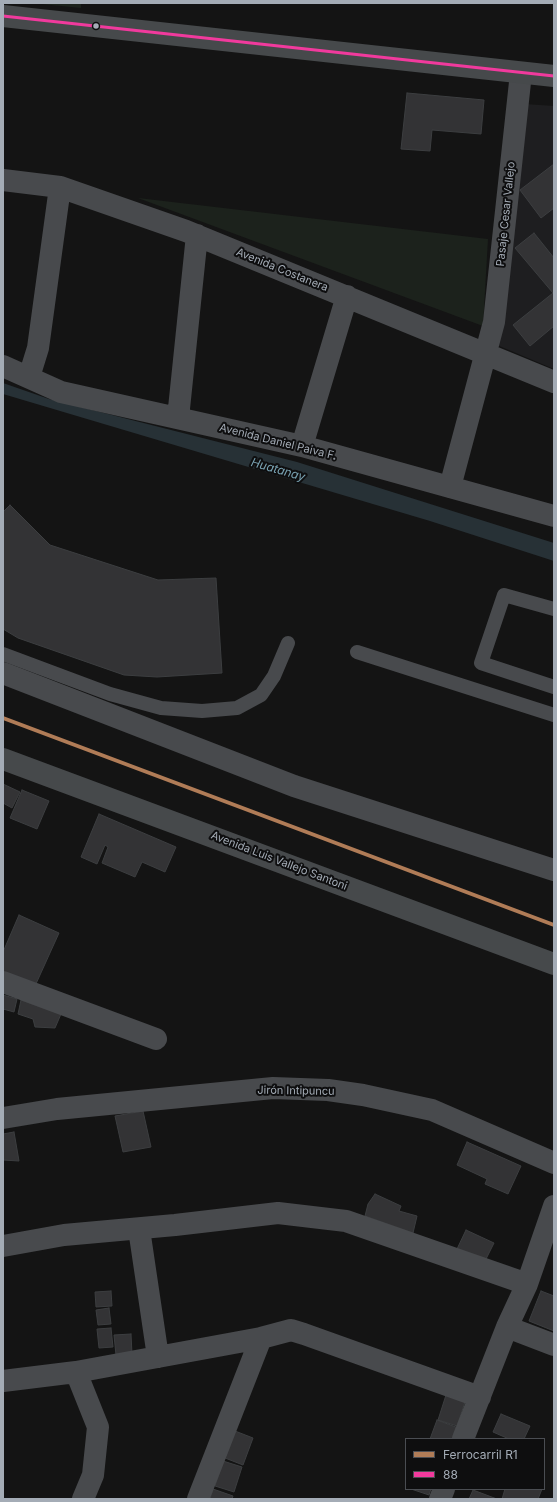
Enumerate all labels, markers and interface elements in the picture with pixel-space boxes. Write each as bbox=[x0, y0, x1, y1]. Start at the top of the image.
unlabelled marker bbox=[91, 21, 101, 31]
street label: Pasaje Cesar Vallejo bbox=[494, 161, 518, 267]
street label: Avenida Costanera bbox=[234, 246, 330, 294]
street label: Avenida Daniel Paiva F. bbox=[218, 421, 338, 463]
water label: Huatanay bbox=[249, 455, 307, 485]
street label: Avenida Luis Vallejo Santoni bbox=[209, 829, 349, 893]
street label: Jirón Intipuncu bbox=[257, 1084, 335, 1098]
legend bbox=[405, 1438, 545, 1490]
text: Ferrocarril R1 bbox=[443, 1447, 518, 1462]
text: 88 bbox=[443, 1467, 458, 1482]

